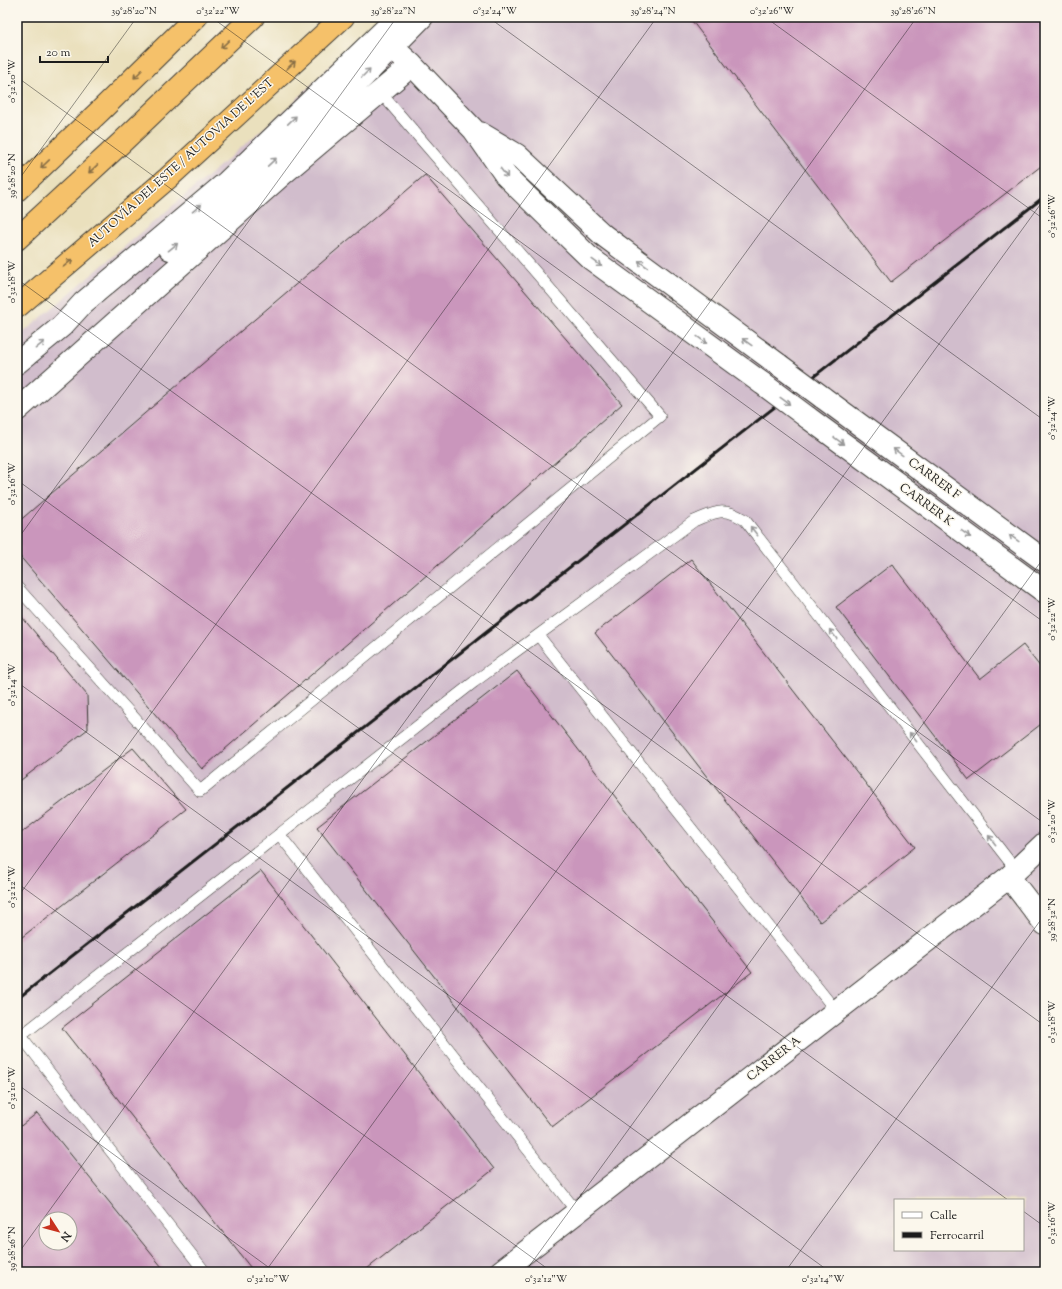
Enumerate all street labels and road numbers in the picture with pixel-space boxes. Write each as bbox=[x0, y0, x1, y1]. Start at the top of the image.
street label: AUTOVÍA DEL ESTE / AUTOVIA DE L'EST bbox=[84, 74, 279, 252]
street label: CARRER F bbox=[904, 454, 964, 504]
street label: CARRER K bbox=[895, 479, 957, 531]
street label: CARRER A bbox=[743, 1032, 805, 1086]

